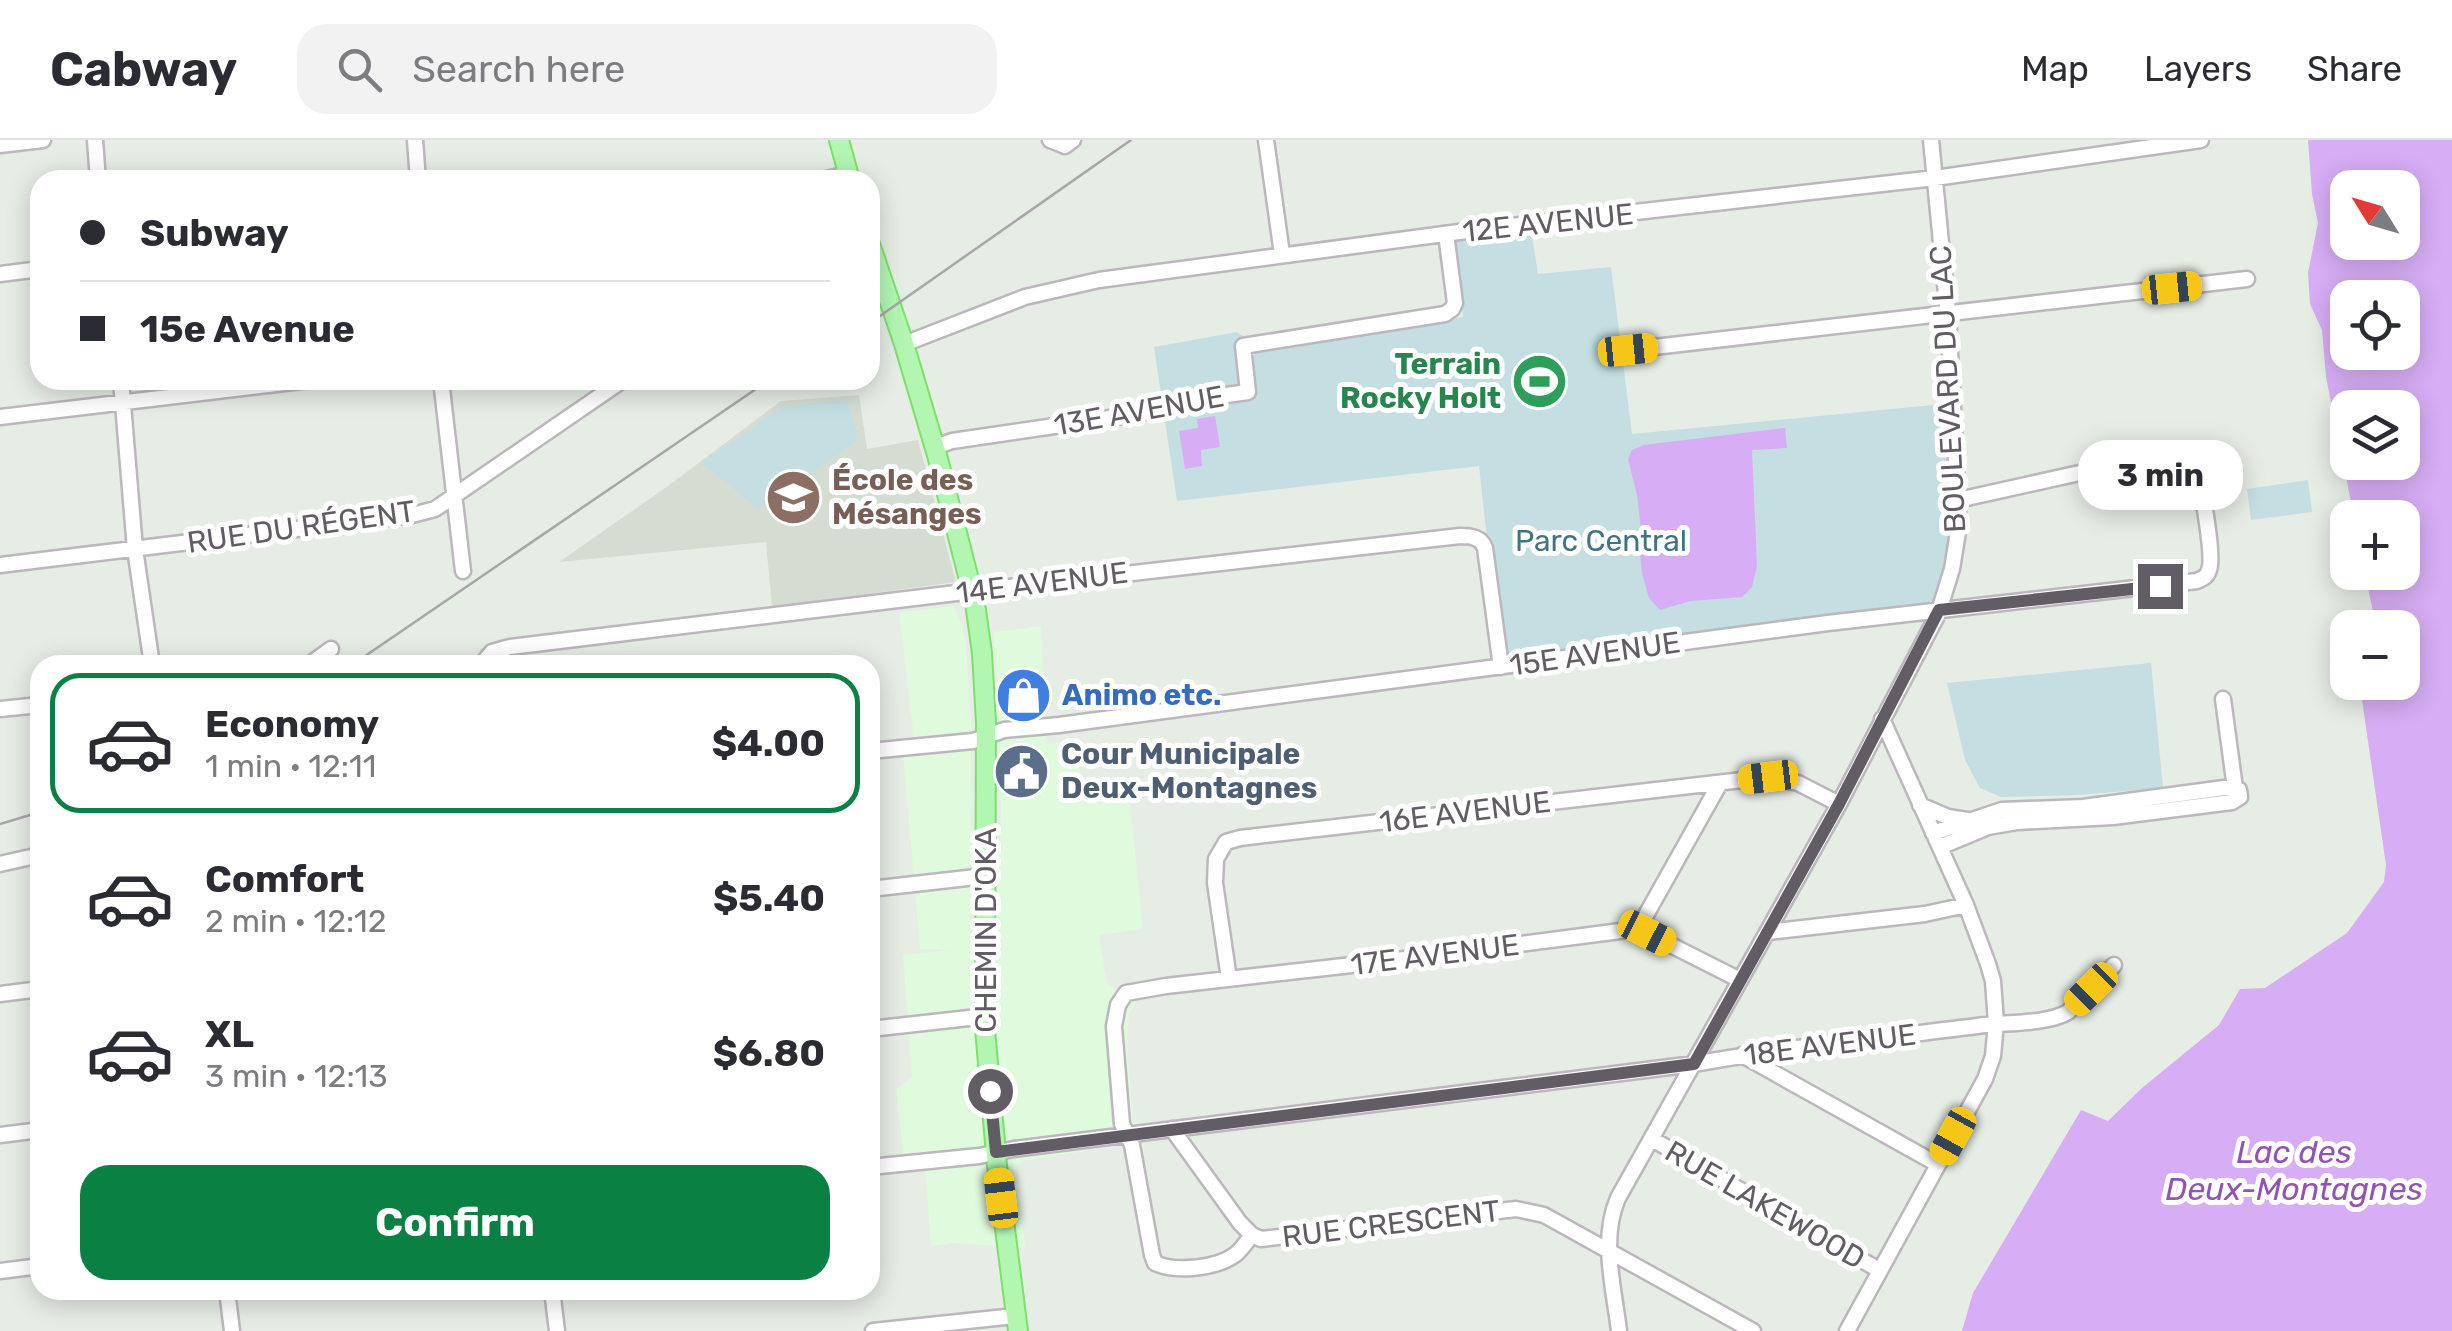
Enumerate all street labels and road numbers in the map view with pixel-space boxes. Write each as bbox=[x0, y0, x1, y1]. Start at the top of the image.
street label: 12E AVENUE bbox=[1461, 196, 1635, 250]
street label: BOULEVARD DU LAC bbox=[1922, 244, 1974, 534]
street label: 13E AVENUE bbox=[1051, 378, 1227, 444]
street label: RUE DU RÉGENT bbox=[185, 493, 417, 561]
street label: 14E AVENUE bbox=[954, 555, 1130, 611]
street label: 15E AVENUE bbox=[1507, 624, 1683, 684]
street label: 16E AVENUE bbox=[1377, 784, 1553, 840]
street label: CHEMIN D'OKA bbox=[968, 827, 1004, 1033]
street label: 17E AVENUE bbox=[1349, 927, 1521, 983]
street label: 18E AVENUE bbox=[1742, 1017, 1918, 1073]
street label: RUE LAKEWOOD bbox=[1659, 1133, 1871, 1277]
street label: RUE CRESCENT bbox=[1280, 1193, 1502, 1255]

